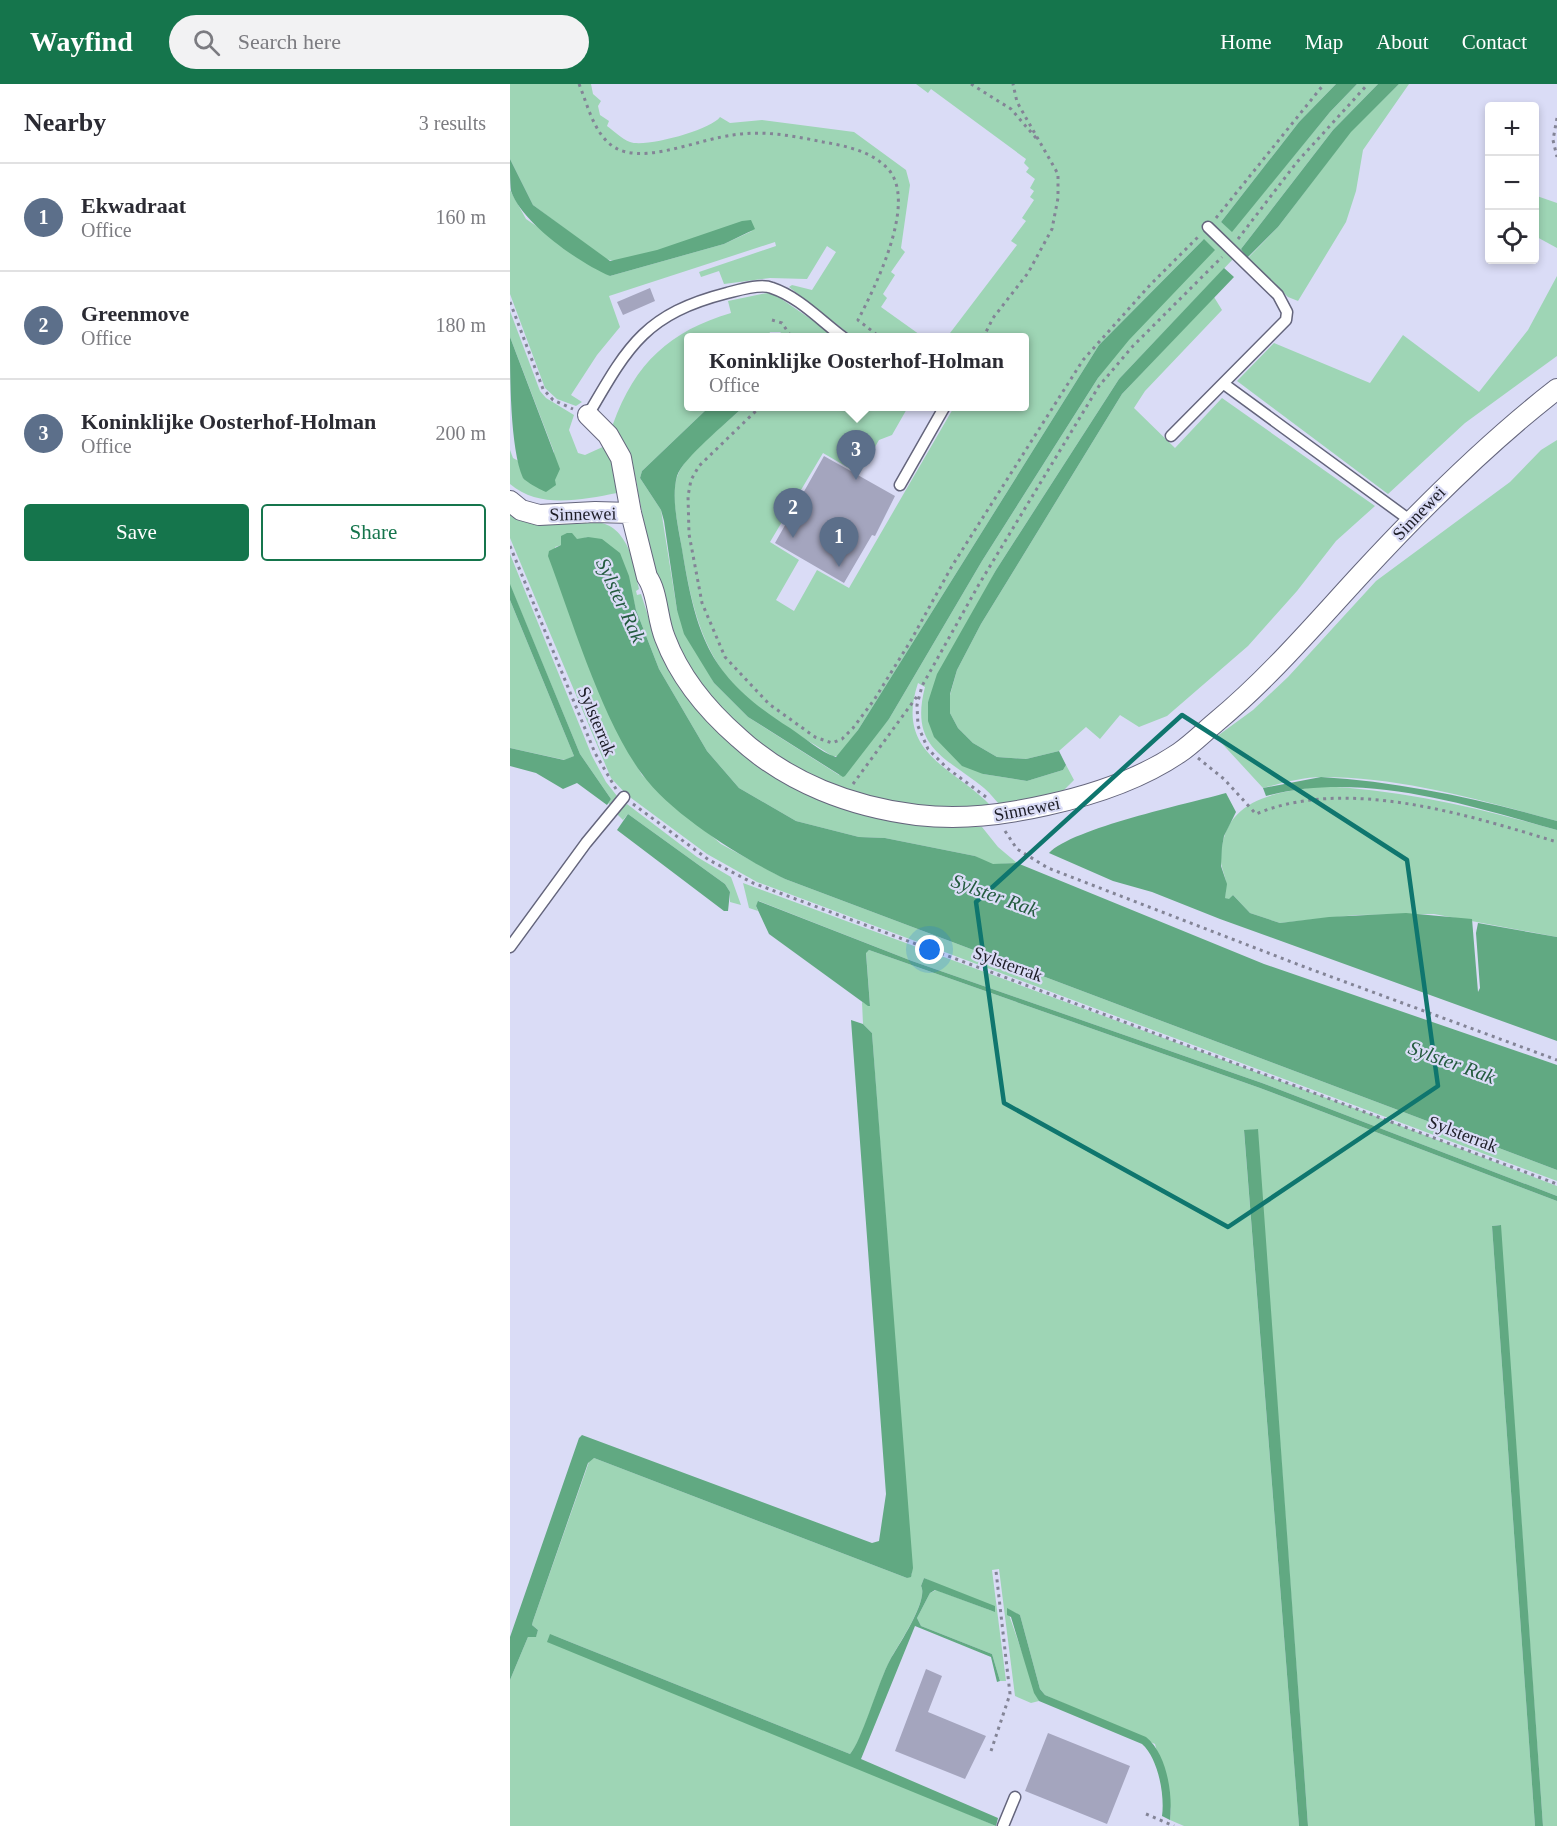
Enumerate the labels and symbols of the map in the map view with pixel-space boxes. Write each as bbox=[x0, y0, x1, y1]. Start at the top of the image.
pin: 3 bbox=[836, 430, 876, 480]
street label: Sinnewei bbox=[1389, 482, 1449, 544]
pin: 2 bbox=[774, 488, 812, 538]
street label: Sinnewei bbox=[549, 503, 617, 525]
pin: 1 bbox=[820, 518, 858, 567]
water label: Sylster Rak bbox=[591, 554, 651, 647]
street label: Sylsterrak bbox=[574, 684, 620, 758]
street label: Sinnewei bbox=[992, 793, 1062, 825]
water label: Sylster Rak bbox=[948, 869, 1042, 922]
your location bbox=[915, 935, 944, 964]
street label: Sylsterrak bbox=[970, 942, 1046, 986]
water label: Sylster Rak bbox=[1405, 1036, 1499, 1089]
street label: Sylsterrak bbox=[1425, 1112, 1501, 1156]

